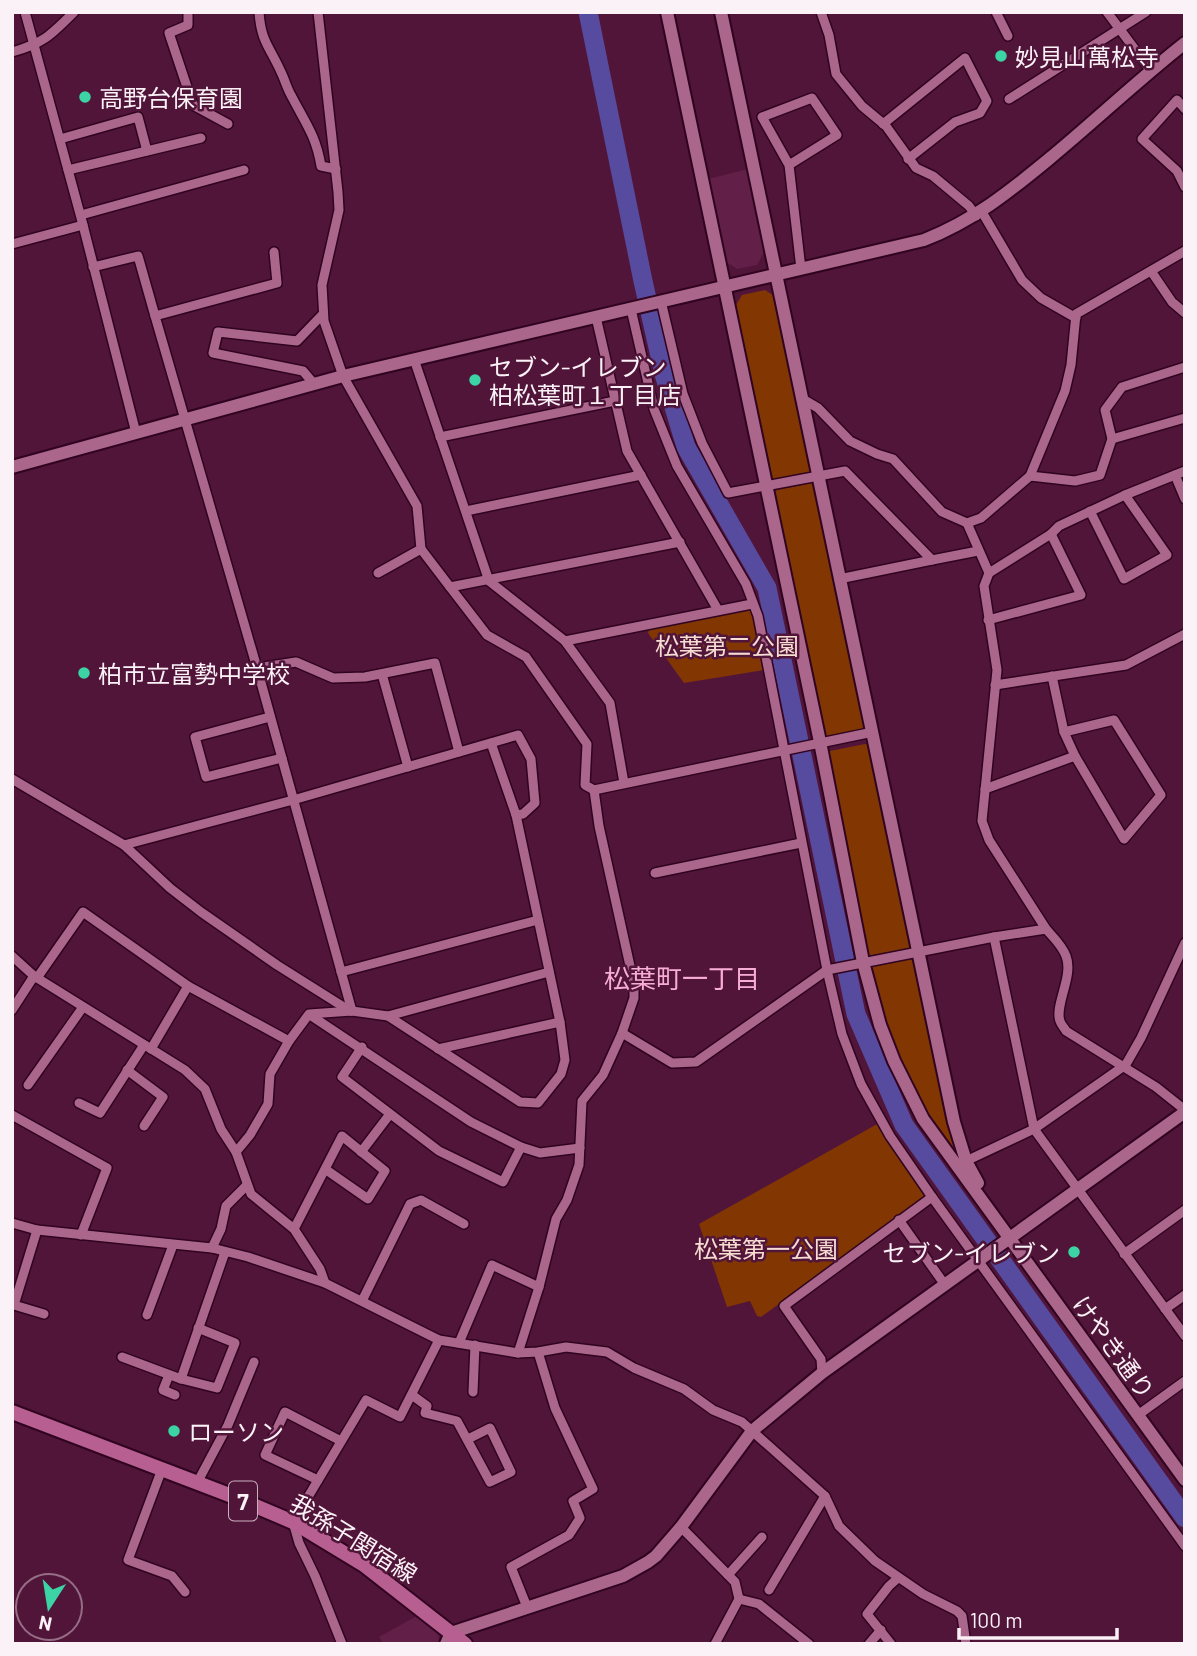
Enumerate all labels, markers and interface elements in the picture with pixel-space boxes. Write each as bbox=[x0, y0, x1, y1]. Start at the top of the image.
place label: 妙見山萬松寺 bbox=[1015, 42, 1159, 71]
marker: 妙見山萬松寺 bbox=[993, 48, 1009, 64]
place label: 高野台保育園 bbox=[99, 83, 243, 112]
marker: 高野台保育園 bbox=[77, 89, 93, 105]
place label: セブン-イレブン 柏松葉町１丁目店 bbox=[489, 352, 681, 409]
marker: セブン-イレブン 柏松葉町１丁目店 bbox=[467, 372, 483, 388]
park label: 松葉第二公園 bbox=[655, 631, 799, 660]
place label: 柏市立富勢中学校 bbox=[98, 659, 290, 688]
marker: 柏市立富勢中学校 bbox=[76, 665, 92, 681]
district label: 松葉町一丁目 bbox=[604, 962, 760, 993]
park label: 松葉第一公園 bbox=[694, 1234, 838, 1263]
place label: セブン-イレブン bbox=[883, 1238, 1060, 1267]
marker: セブン-イレブン bbox=[1066, 1244, 1082, 1260]
street label: けやき通り bbox=[1067, 1290, 1161, 1404]
place label: ローソン bbox=[188, 1417, 284, 1446]
marker: ローソン bbox=[166, 1423, 182, 1439]
road number: 7 bbox=[229, 1482, 257, 1520]
street label: 我孫子関宿線 bbox=[285, 1488, 423, 1588]
north arrow bbox=[14, 1572, 84, 1642]
scale bar bbox=[959, 1596, 1116, 1640]
text: 100 m bbox=[970, 1607, 1023, 1632]
text: N bbox=[37, 1612, 54, 1637]

